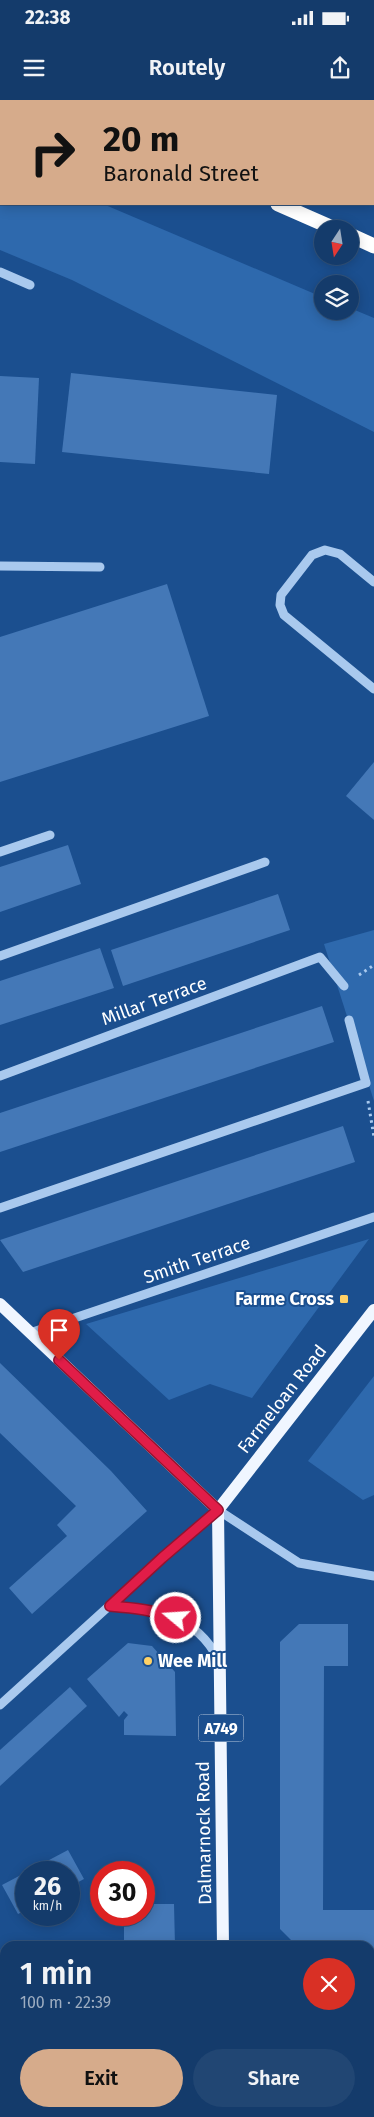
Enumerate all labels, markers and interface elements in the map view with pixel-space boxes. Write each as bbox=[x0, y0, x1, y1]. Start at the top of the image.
text: 22:38 bbox=[25, 6, 70, 29]
icon: menu bbox=[20, 54, 48, 82]
text: Routely bbox=[149, 54, 225, 81]
icon: share bbox=[326, 54, 354, 82]
text: 20 m bbox=[103, 118, 179, 160]
icon: right bbox=[20, 120, 85, 185]
text: Baronald Street bbox=[103, 160, 259, 187]
north arrow bbox=[314, 220, 359, 265]
map controls bbox=[314, 220, 359, 320]
button: layers bbox=[314, 275, 359, 320]
street label: Millar Terrace bbox=[98, 972, 210, 1030]
street label: Smith Terrace bbox=[141, 1231, 253, 1289]
place label: Farme Cross bbox=[235, 1288, 334, 1310]
marker: Farme Cross bbox=[338, 1293, 350, 1305]
pin bbox=[38, 1309, 80, 1360]
icon: arrive bbox=[45, 1316, 73, 1344]
street label: Farmeloan Road bbox=[233, 1340, 331, 1458]
position arrow bbox=[149, 1591, 201, 1643]
place label: Wee Mill bbox=[158, 1650, 228, 1672]
marker: Wee Mill bbox=[142, 1655, 154, 1667]
road number: A749 bbox=[198, 1715, 244, 1742]
street label: Dalmarnock Road bbox=[192, 1761, 216, 1905]
speed limit sign: 30 bbox=[90, 1861, 155, 1926]
text: 26 bbox=[34, 1872, 61, 1902]
text: km/h bbox=[33, 1899, 62, 1913]
text: 1 min bbox=[20, 1956, 92, 1992]
button: close bbox=[303, 1958, 355, 2010]
text: 100 m · 22:39 bbox=[20, 1993, 111, 2012]
button: Exit bbox=[20, 2049, 183, 2107]
button: Share bbox=[193, 2049, 355, 2107]

